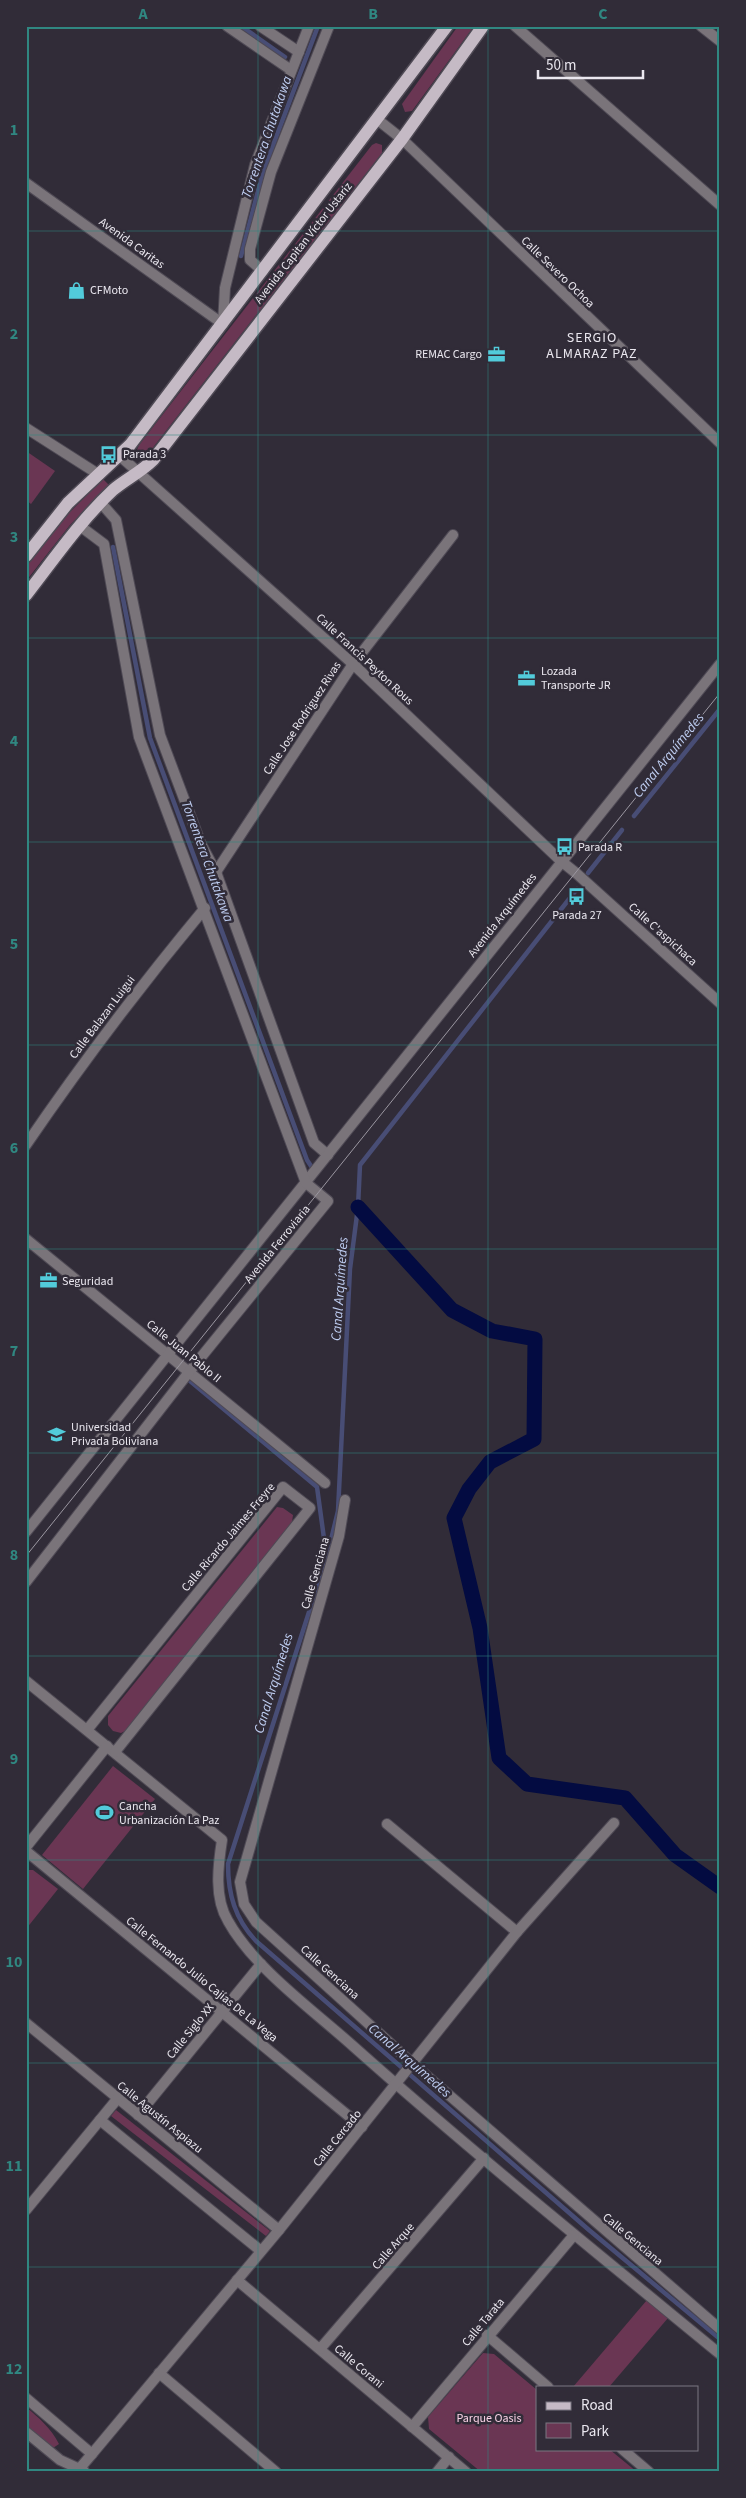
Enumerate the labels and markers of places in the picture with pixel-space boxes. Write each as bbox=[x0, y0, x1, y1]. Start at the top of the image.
shop icon: CFMoto bbox=[66, 280, 86, 300]
place label: CFMoto bbox=[90, 282, 128, 299]
office icon: REMAC Cargo bbox=[486, 344, 506, 364]
place label: REMAC Cargo bbox=[415, 346, 482, 363]
bus stop icon: Parada 3 bbox=[99, 444, 119, 464]
place label: Parada 3 bbox=[123, 446, 166, 463]
place label: Lozada Transporte JR bbox=[541, 663, 611, 694]
office icon: Lozada Transporte JR bbox=[517, 668, 537, 688]
bus stop icon: Parada R bbox=[554, 837, 574, 857]
place label: Parada R bbox=[578, 839, 622, 856]
bus stop icon: Parada 27 bbox=[567, 886, 587, 906]
place label: Parada 27 bbox=[552, 907, 602, 924]
office icon: Seguridad bbox=[38, 1271, 58, 1291]
place label: Seguridad bbox=[62, 1273, 113, 1290]
place label: Universidad Privada Boliviana bbox=[71, 1419, 158, 1450]
school or university icon: Universidad Privada Boliviana bbox=[47, 1424, 67, 1444]
place label: Cancha Urbanización La Paz bbox=[119, 1798, 219, 1829]
sports icon: Cancha Urbanización La Paz bbox=[95, 1803, 115, 1823]

